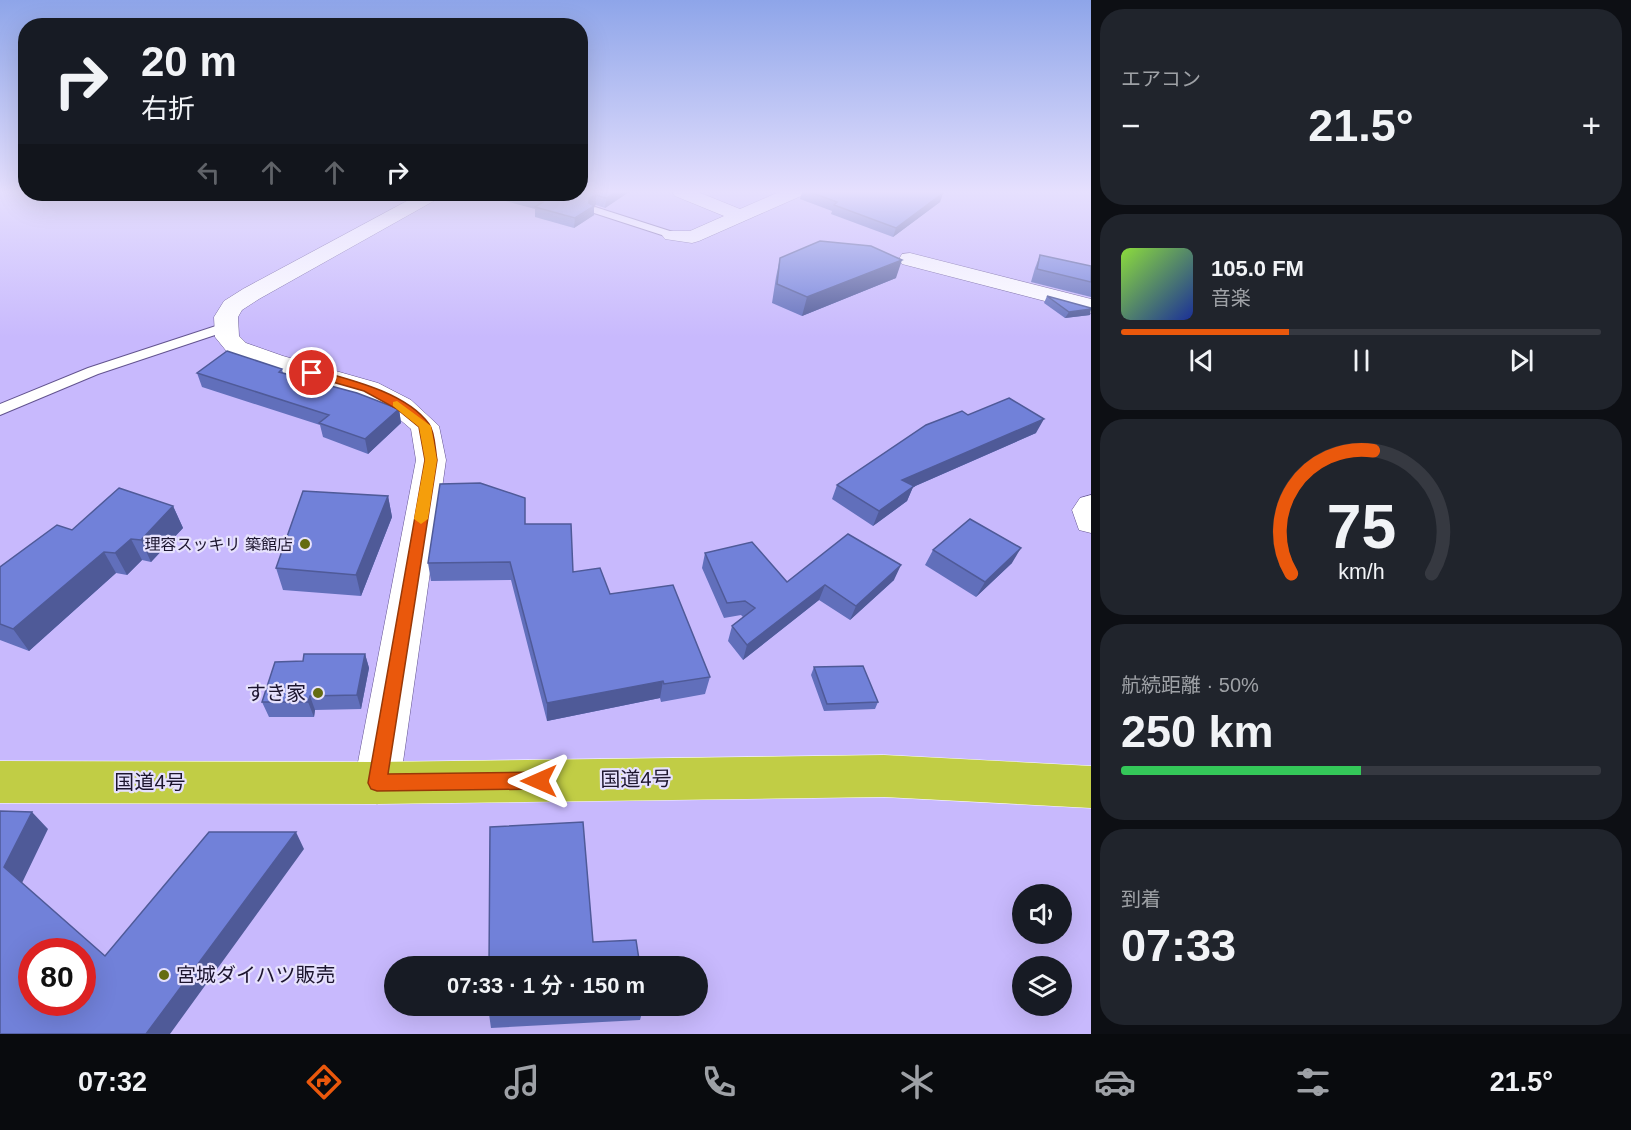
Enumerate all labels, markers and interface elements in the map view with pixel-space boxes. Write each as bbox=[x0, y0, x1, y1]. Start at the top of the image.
text: 20 m bbox=[141, 38, 237, 85]
icon: right bbox=[42, 42, 120, 120]
text: エアコン bbox=[1121, 68, 1201, 90]
text: 右折 bbox=[141, 94, 195, 124]
text: 21.5° bbox=[1308, 100, 1414, 151]
text: − bbox=[1121, 107, 1140, 144]
text: + bbox=[1582, 107, 1601, 144]
icon: left bbox=[192, 156, 225, 189]
icon: ahead bbox=[255, 156, 288, 189]
icon: ahead bbox=[318, 156, 351, 189]
icon: right bbox=[381, 156, 414, 189]
text: 105.0 FM bbox=[1211, 256, 1304, 281]
text: 音楽 bbox=[1211, 287, 1251, 309]
icon: previous bbox=[1185, 344, 1218, 377]
icon: pause bbox=[1345, 344, 1378, 377]
icon: next bbox=[1505, 344, 1538, 377]
pin bbox=[286, 347, 337, 398]
icon: arrive bbox=[295, 356, 328, 389]
text: 75 bbox=[1326, 492, 1396, 561]
place label: 理容スッキリ 築館店 bbox=[145, 536, 293, 553]
marker: 理容スッキリ 築館店 bbox=[298, 537, 312, 551]
text: km/h bbox=[1338, 560, 1384, 584]
text: 航続距離 · 50% bbox=[1121, 674, 1259, 696]
place label: すき家 bbox=[246, 682, 306, 704]
marker: すき家 bbox=[311, 686, 325, 700]
text: 250 km bbox=[1121, 706, 1274, 757]
position arrow bbox=[507, 749, 571, 813]
street label: 国道4号 bbox=[600, 767, 672, 791]
street label: 国道4号 bbox=[114, 771, 186, 793]
map controls bbox=[1012, 884, 1072, 1016]
button: sound bbox=[1012, 884, 1072, 944]
text: 到着 bbox=[1121, 888, 1161, 910]
text: 07:33 bbox=[1121, 920, 1236, 971]
speed limit sign: 80 bbox=[18, 938, 96, 1016]
button: layers bbox=[1012, 956, 1072, 1016]
place label: 宮城ダイハツ販売 bbox=[176, 964, 336, 986]
marker: 宮城ダイハツ販売 bbox=[157, 968, 171, 982]
text: 07:33 · 1 分 · 150 m bbox=[447, 973, 645, 998]
icon: directions bbox=[303, 1061, 345, 1103]
icon: music bbox=[501, 1061, 543, 1103]
icon: phone bbox=[698, 1061, 740, 1103]
icon: climate bbox=[896, 1061, 938, 1103]
icon: car bbox=[1094, 1061, 1136, 1103]
icon: filters bbox=[1292, 1061, 1334, 1103]
text: 07:32 bbox=[78, 1067, 147, 1097]
text: 21.5° bbox=[1490, 1067, 1553, 1097]

